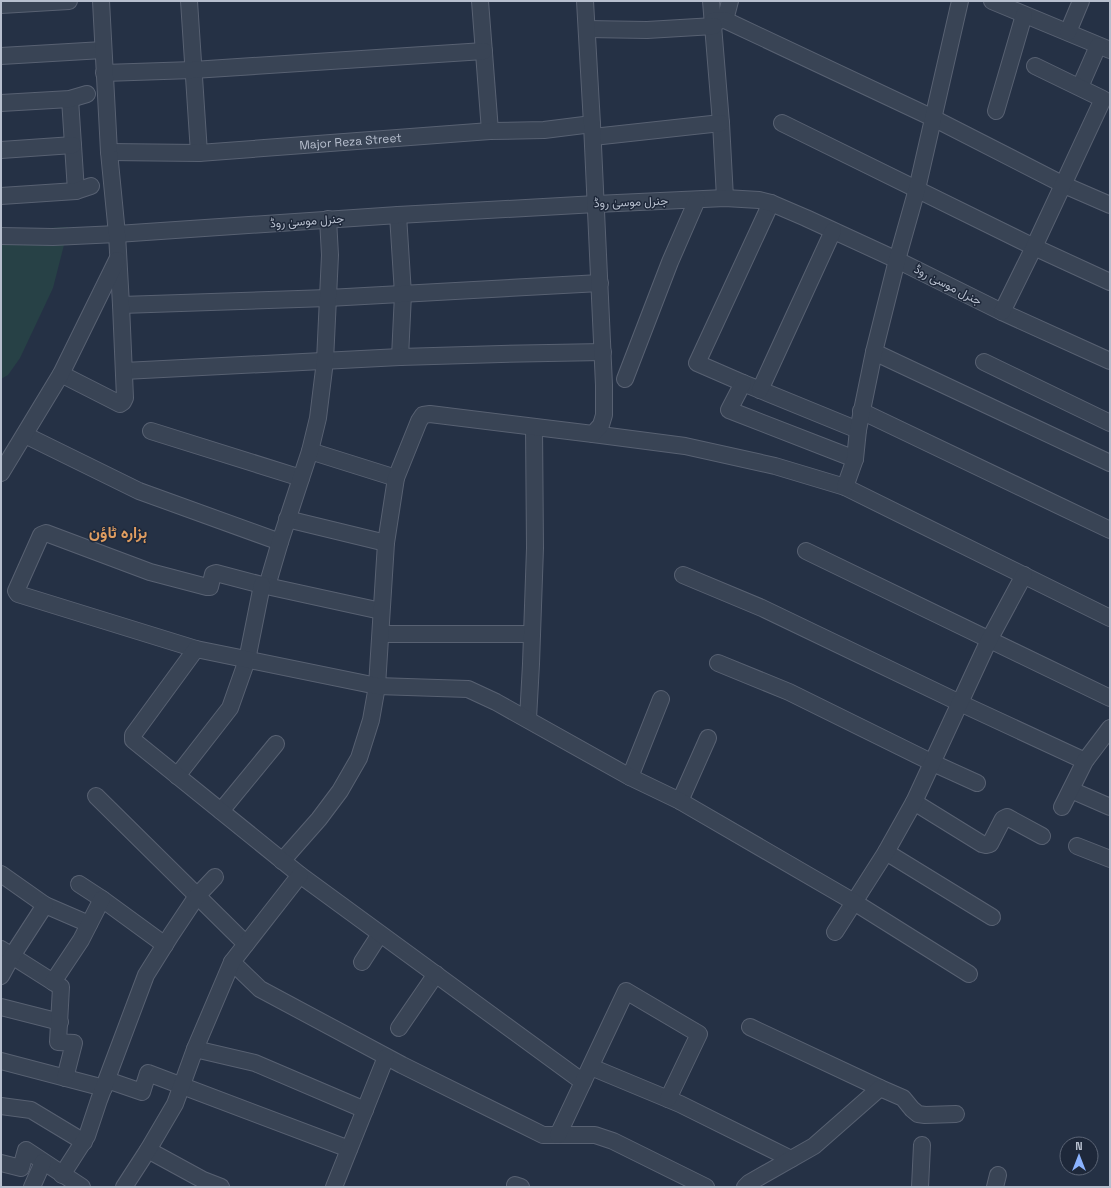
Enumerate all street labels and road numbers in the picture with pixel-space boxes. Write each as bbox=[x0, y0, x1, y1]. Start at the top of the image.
street label: Major Reza Street bbox=[299, 130, 402, 153]
street label: جنرل موسیٰ روڈ bbox=[594, 193, 668, 211]
street label: جنرل موسیٰ روڈ bbox=[269, 210, 345, 232]
street label: جنرل موسیٰ روڈ bbox=[911, 261, 985, 309]

